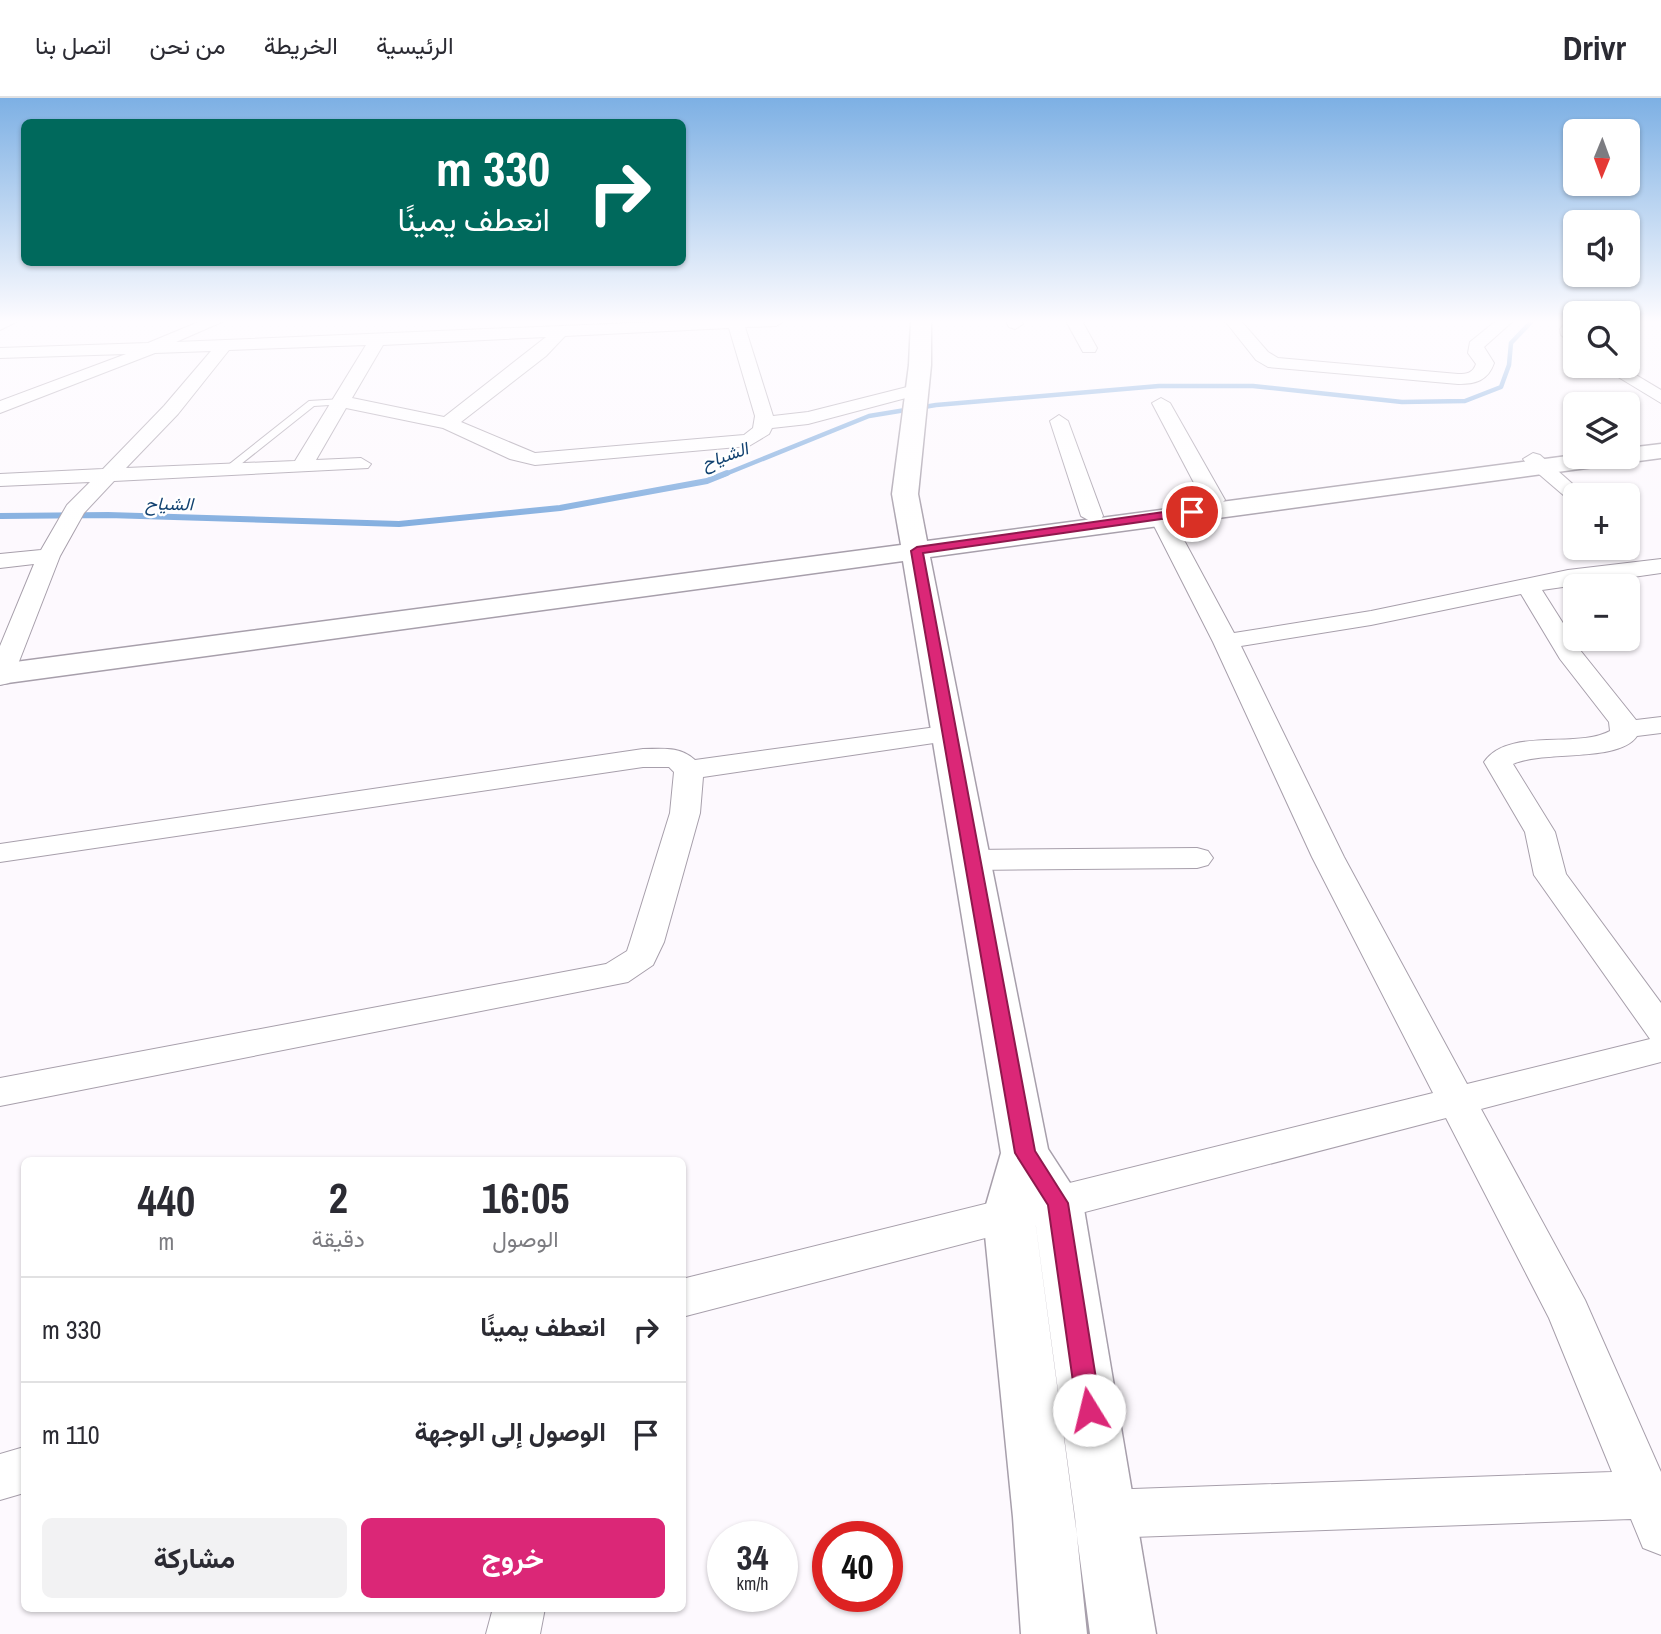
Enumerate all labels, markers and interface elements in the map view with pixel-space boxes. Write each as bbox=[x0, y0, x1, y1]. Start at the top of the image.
text: Drivr bbox=[1563, 26, 1626, 70]
text: اتصل بنا bbox=[35, 29, 112, 61]
text: من نحن bbox=[150, 29, 226, 61]
text: الخريطة bbox=[264, 29, 338, 61]
text: الرئيسية bbox=[376, 29, 453, 61]
north arrow bbox=[1563, 119, 1640, 196]
map controls bbox=[1563, 119, 1640, 651]
text: 330 m bbox=[436, 135, 550, 201]
icon: right bbox=[574, 147, 665, 238]
text: انعطف يمينًا bbox=[397, 198, 550, 241]
button: sound bbox=[1563, 210, 1640, 287]
button: search bbox=[1563, 301, 1640, 378]
button: layers bbox=[1563, 392, 1640, 469]
water label: الشياح bbox=[698, 435, 754, 476]
pin bbox=[1162, 482, 1222, 542]
button: + bbox=[1563, 483, 1640, 560]
water label: الشياح bbox=[145, 491, 195, 517]
icon: arrive bbox=[1173, 493, 1211, 531]
button: − bbox=[1563, 574, 1640, 651]
text: 2 bbox=[329, 1170, 348, 1226]
text: 16:05 bbox=[481, 1170, 569, 1226]
text: 440 bbox=[138, 1173, 195, 1229]
text: دقيقة bbox=[312, 1223, 365, 1254]
text: الوصول bbox=[492, 1223, 559, 1254]
text: m bbox=[158, 1226, 174, 1257]
text: انعطف يمينًا bbox=[480, 1309, 606, 1344]
icon: right bbox=[627, 1311, 665, 1349]
text: 330 m bbox=[42, 1312, 101, 1347]
position arrow bbox=[1052, 1373, 1126, 1447]
text: الوصول إلى الوجهة bbox=[414, 1414, 606, 1449]
icon: arrive bbox=[627, 1416, 665, 1454]
text: 110 m bbox=[42, 1417, 100, 1452]
button: مشاركة bbox=[42, 1518, 347, 1598]
button: خروج bbox=[361, 1518, 665, 1598]
speed limit sign: 40 bbox=[812, 1521, 903, 1612]
text: 34 bbox=[737, 1534, 768, 1581]
text: km/h bbox=[737, 1571, 769, 1596]

